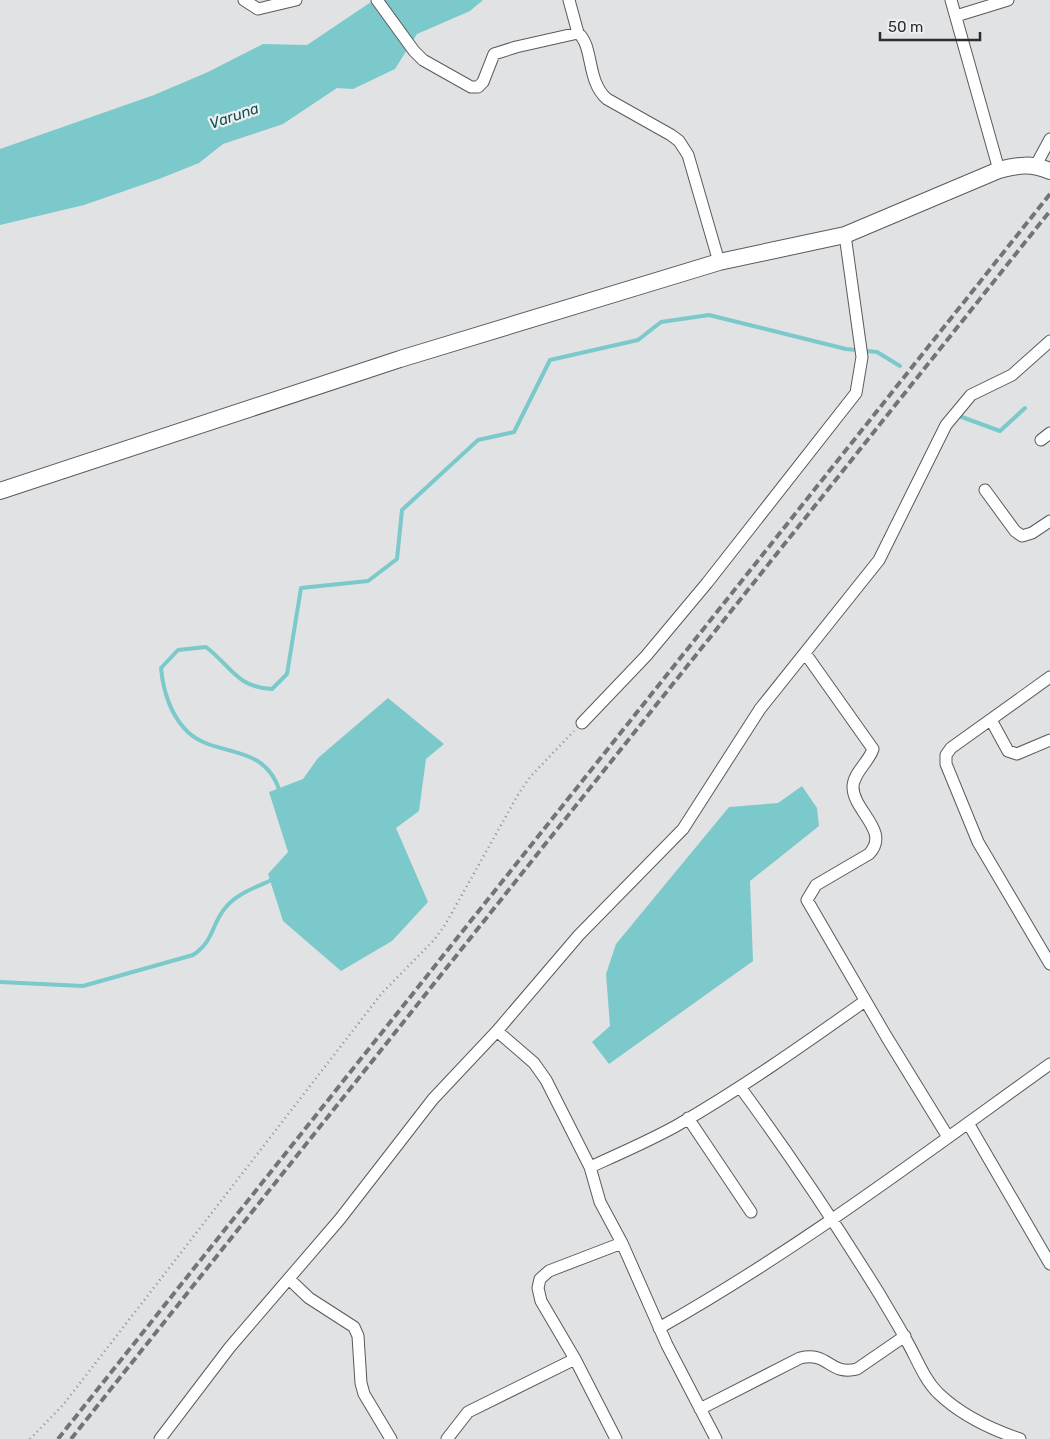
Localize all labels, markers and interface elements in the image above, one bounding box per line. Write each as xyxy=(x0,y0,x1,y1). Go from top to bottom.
scale bar xyxy=(880,10,980,42)
text: 50 m xyxy=(888,18,923,36)
water label: Varuna xyxy=(207,99,261,133)

